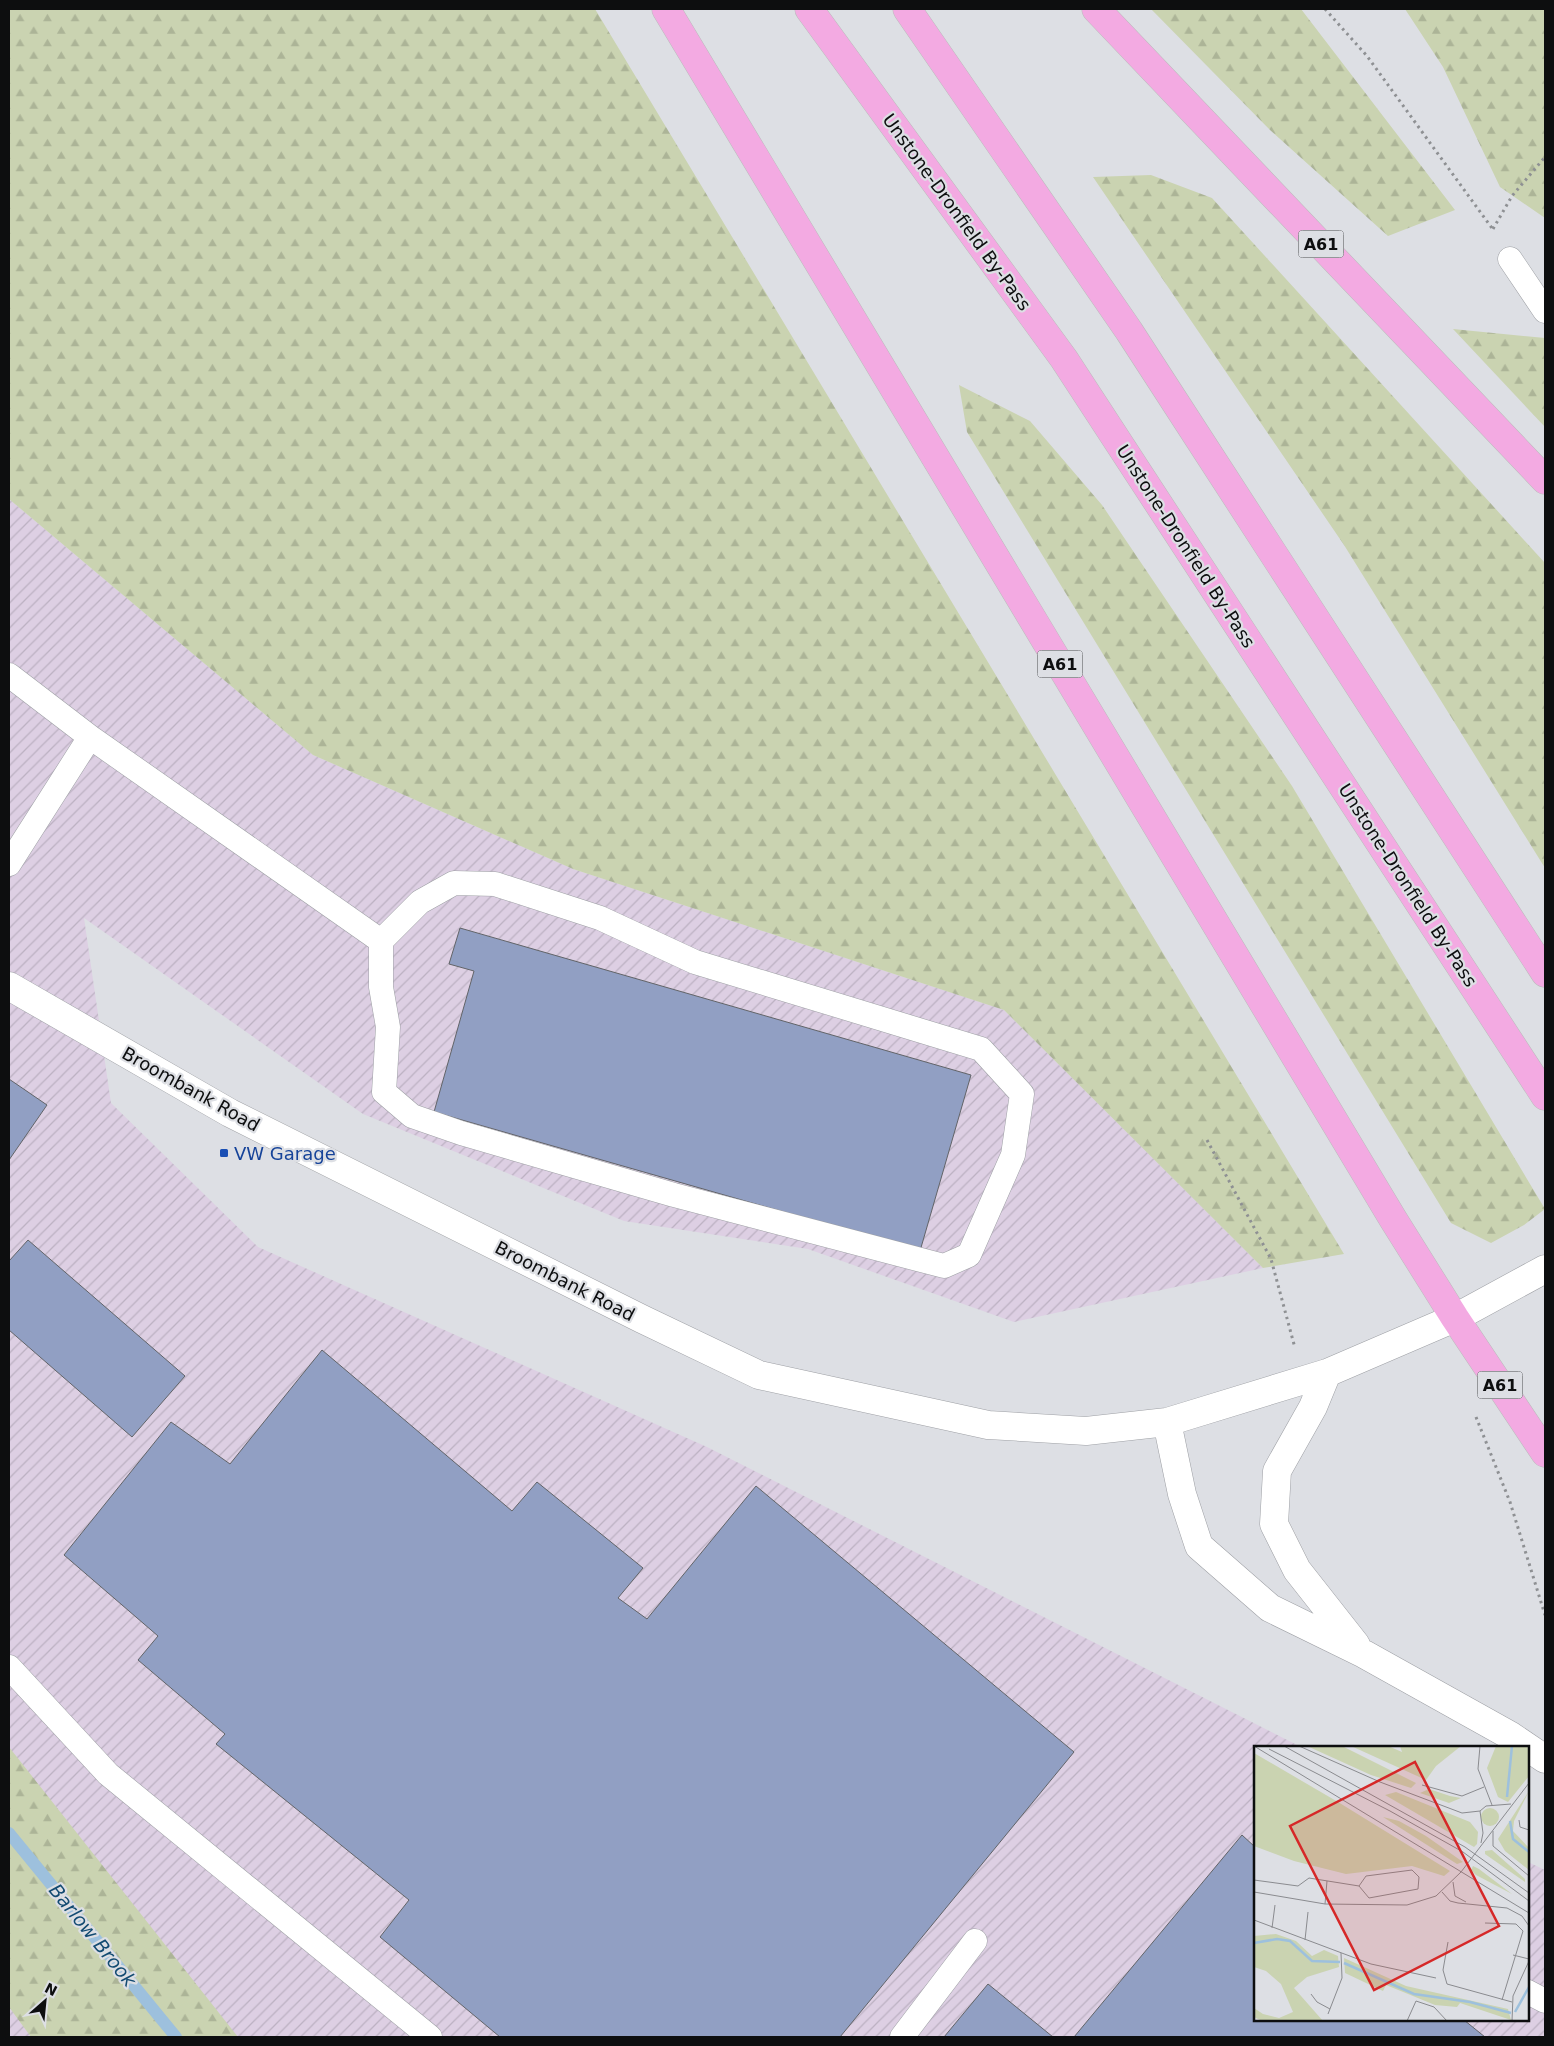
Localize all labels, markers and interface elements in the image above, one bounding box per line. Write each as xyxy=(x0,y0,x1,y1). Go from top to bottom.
street label: Unstone-Dronfield By-Pass xyxy=(879,110,1035,314)
road number: A61 xyxy=(1298,230,1344,258)
street label: Unstone-Dronfield By-Pass xyxy=(1112,441,1260,651)
road number: A61 xyxy=(1038,651,1082,678)
street label: Unstone-Dronfield By-Pass xyxy=(1334,780,1482,990)
street label: Broombank Road xyxy=(119,1042,263,1136)
place label: VW Garage xyxy=(234,1143,336,1164)
marker: VW Garage xyxy=(218,1147,230,1159)
street label: Broombank Road xyxy=(492,1237,638,1325)
road number: A61 xyxy=(1478,1372,1522,1398)
inset map xyxy=(1254,1746,1529,2021)
water label: Barlow Brook xyxy=(45,1879,142,1992)
north arrow xyxy=(20,1976,70,2026)
text: N xyxy=(42,1980,60,1999)

